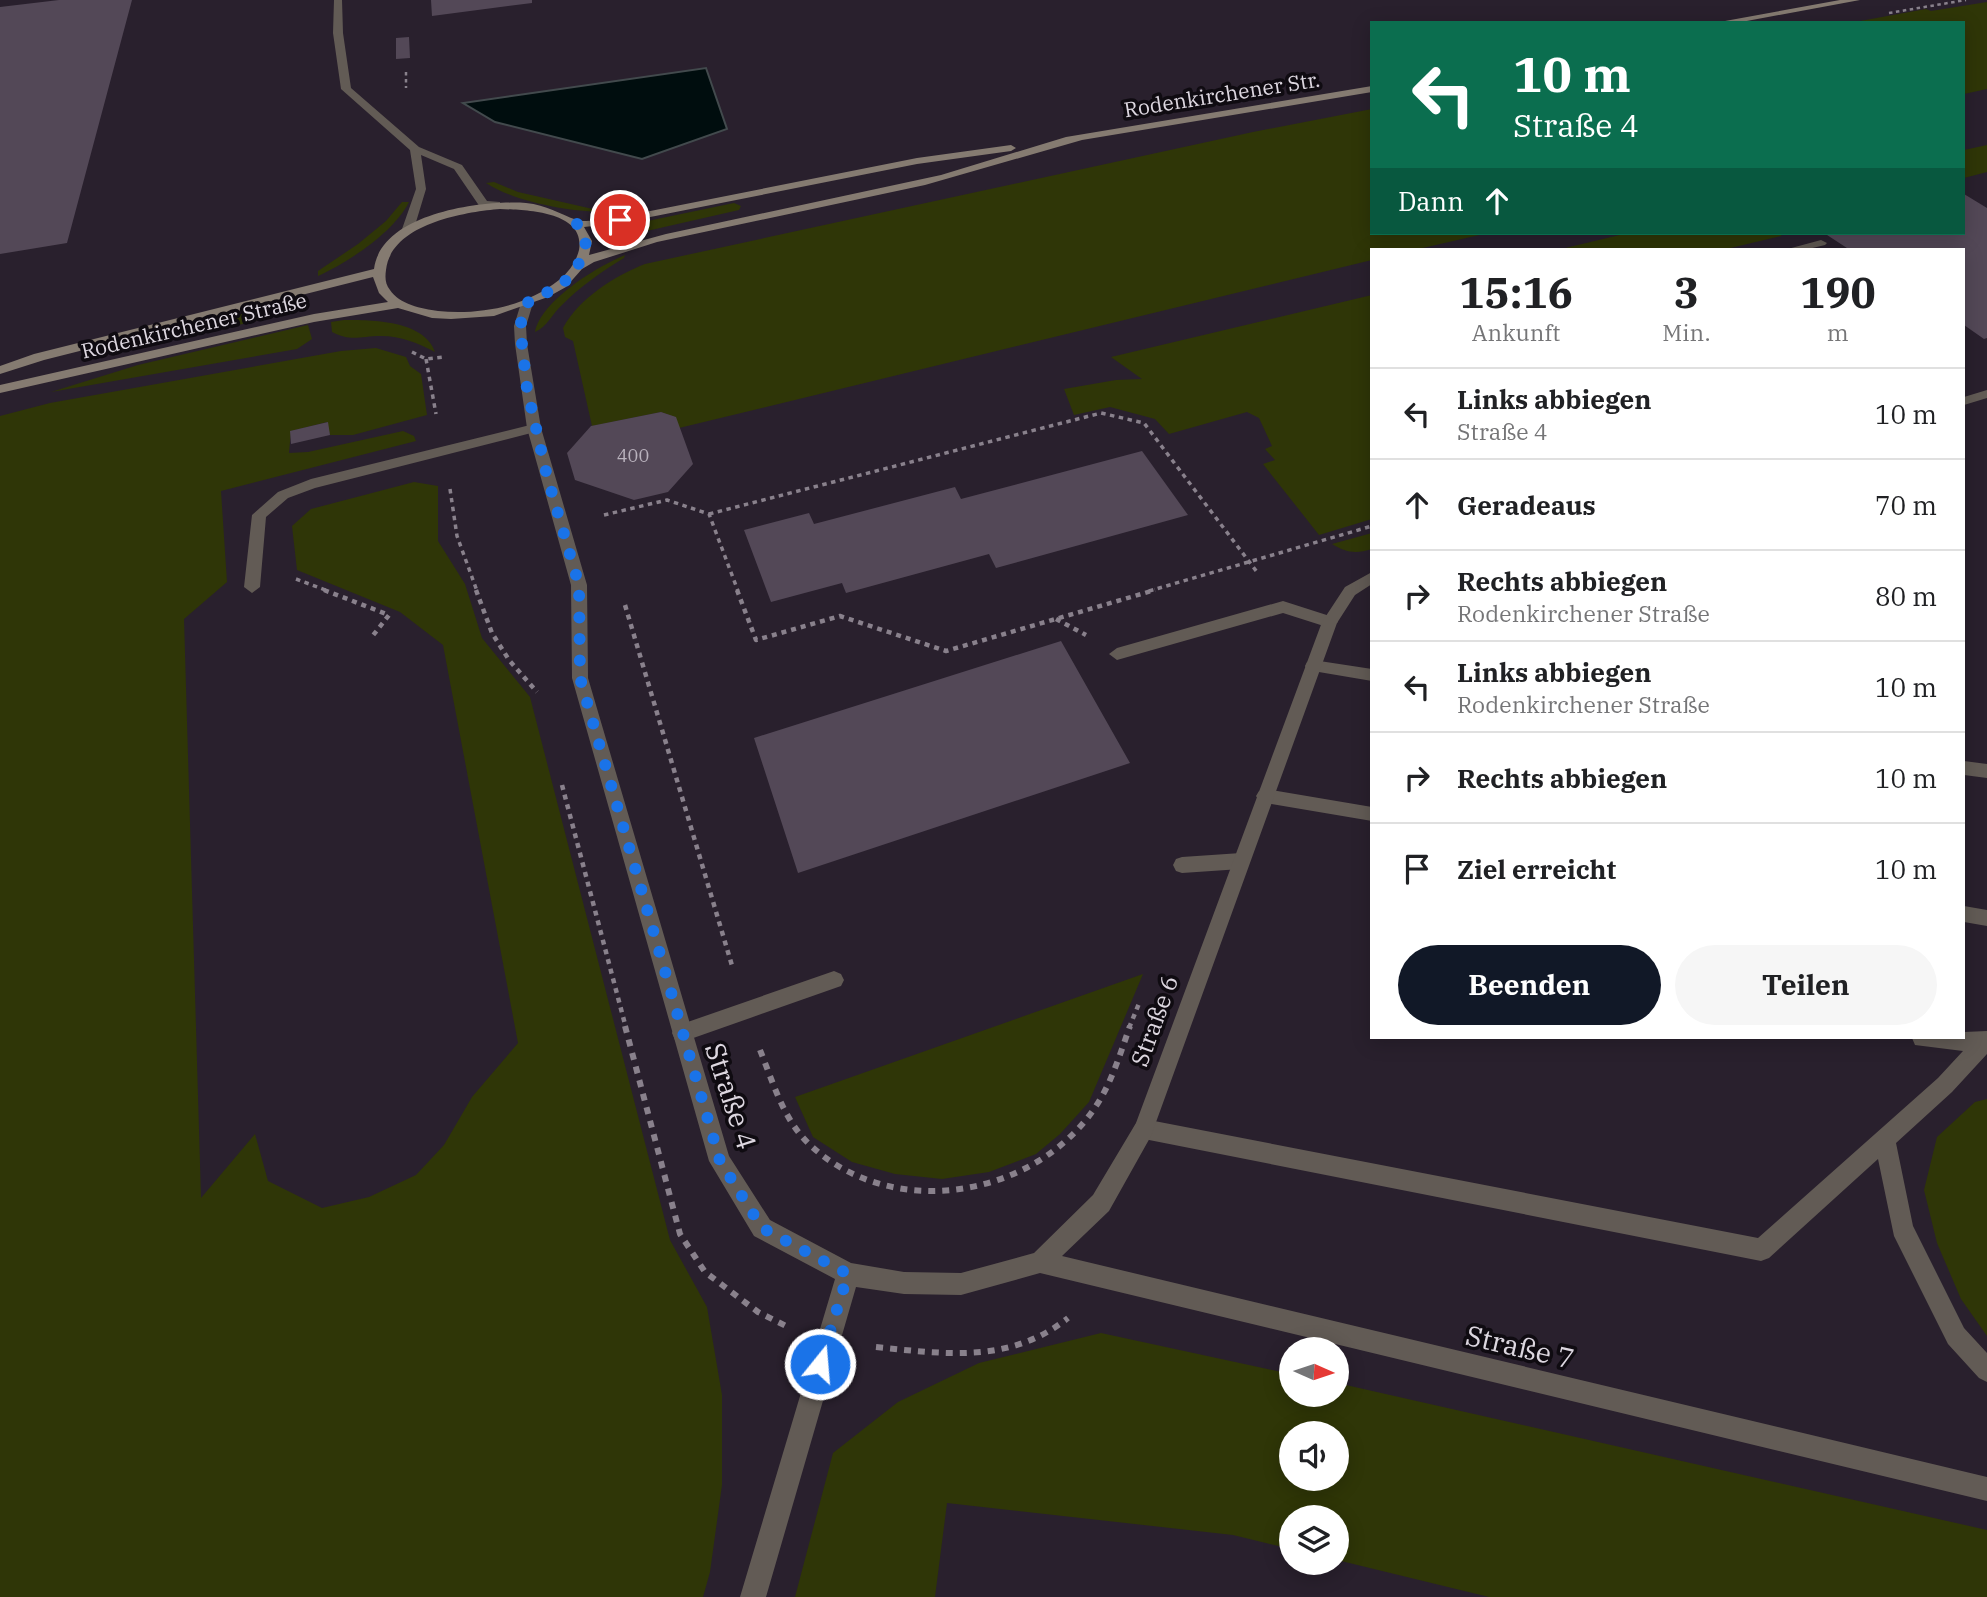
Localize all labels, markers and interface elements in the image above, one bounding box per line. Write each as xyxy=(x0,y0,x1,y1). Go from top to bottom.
text: 10 m xyxy=(1513,42,1631,105)
icon: left xyxy=(1398,49,1489,140)
street label: Rodenkirchener Str. xyxy=(1122,65,1322,123)
text: Straße 4 xyxy=(1513,104,1639,146)
icon: ahead xyxy=(1478,182,1516,220)
text: Dann xyxy=(1398,184,1464,218)
pin xyxy=(590,190,650,250)
icon: arrive xyxy=(601,201,639,239)
text: 15:16 xyxy=(1459,265,1573,320)
text: 3 xyxy=(1674,265,1699,320)
text: 190 xyxy=(1800,265,1876,320)
street label: Rodenkirchener Straße xyxy=(78,285,309,365)
text: Ankunft xyxy=(1472,317,1560,347)
text: Min. xyxy=(1662,317,1711,347)
text: m xyxy=(1827,317,1849,347)
text: Links abbiegen xyxy=(1457,382,1652,416)
icon: left xyxy=(1398,395,1436,433)
text: 10 m xyxy=(1875,397,1937,431)
text: Straße 4 xyxy=(1457,416,1548,446)
house number: 400 xyxy=(617,444,649,467)
icon: ahead xyxy=(1398,486,1436,524)
text: Geradeaus xyxy=(1457,488,1596,522)
text: 70 m xyxy=(1875,488,1937,522)
text: Rechts abbiegen xyxy=(1457,564,1667,598)
icon: right xyxy=(1398,577,1436,615)
text: 80 m xyxy=(1875,579,1937,613)
text: Rodenkirchener Straße xyxy=(1457,598,1710,628)
text: Links abbiegen xyxy=(1457,655,1652,689)
icon: left xyxy=(1398,668,1436,706)
text: 10 m xyxy=(1875,670,1937,704)
text: Rodenkirchener Straße xyxy=(1457,689,1710,719)
icon: right xyxy=(1398,759,1436,797)
text: Rechts abbiegen xyxy=(1457,761,1667,795)
text: 10 m xyxy=(1875,761,1937,795)
icon: arrive xyxy=(1398,850,1436,888)
text: Ziel erreicht xyxy=(1457,852,1616,886)
text: 10 m xyxy=(1875,852,1937,886)
button: Beenden xyxy=(1398,945,1661,1025)
button: Teilen xyxy=(1675,945,1937,1025)
street label: Straße 6 xyxy=(1123,971,1185,1071)
street label: Straße 4 xyxy=(697,1038,766,1154)
street label: Straße 7 xyxy=(1462,1316,1578,1377)
position arrow xyxy=(783,1327,857,1401)
north arrow xyxy=(1279,1337,1349,1407)
map controls xyxy=(1279,1337,1349,1575)
button: sound xyxy=(1279,1421,1349,1491)
button: layers xyxy=(1279,1505,1349,1575)

